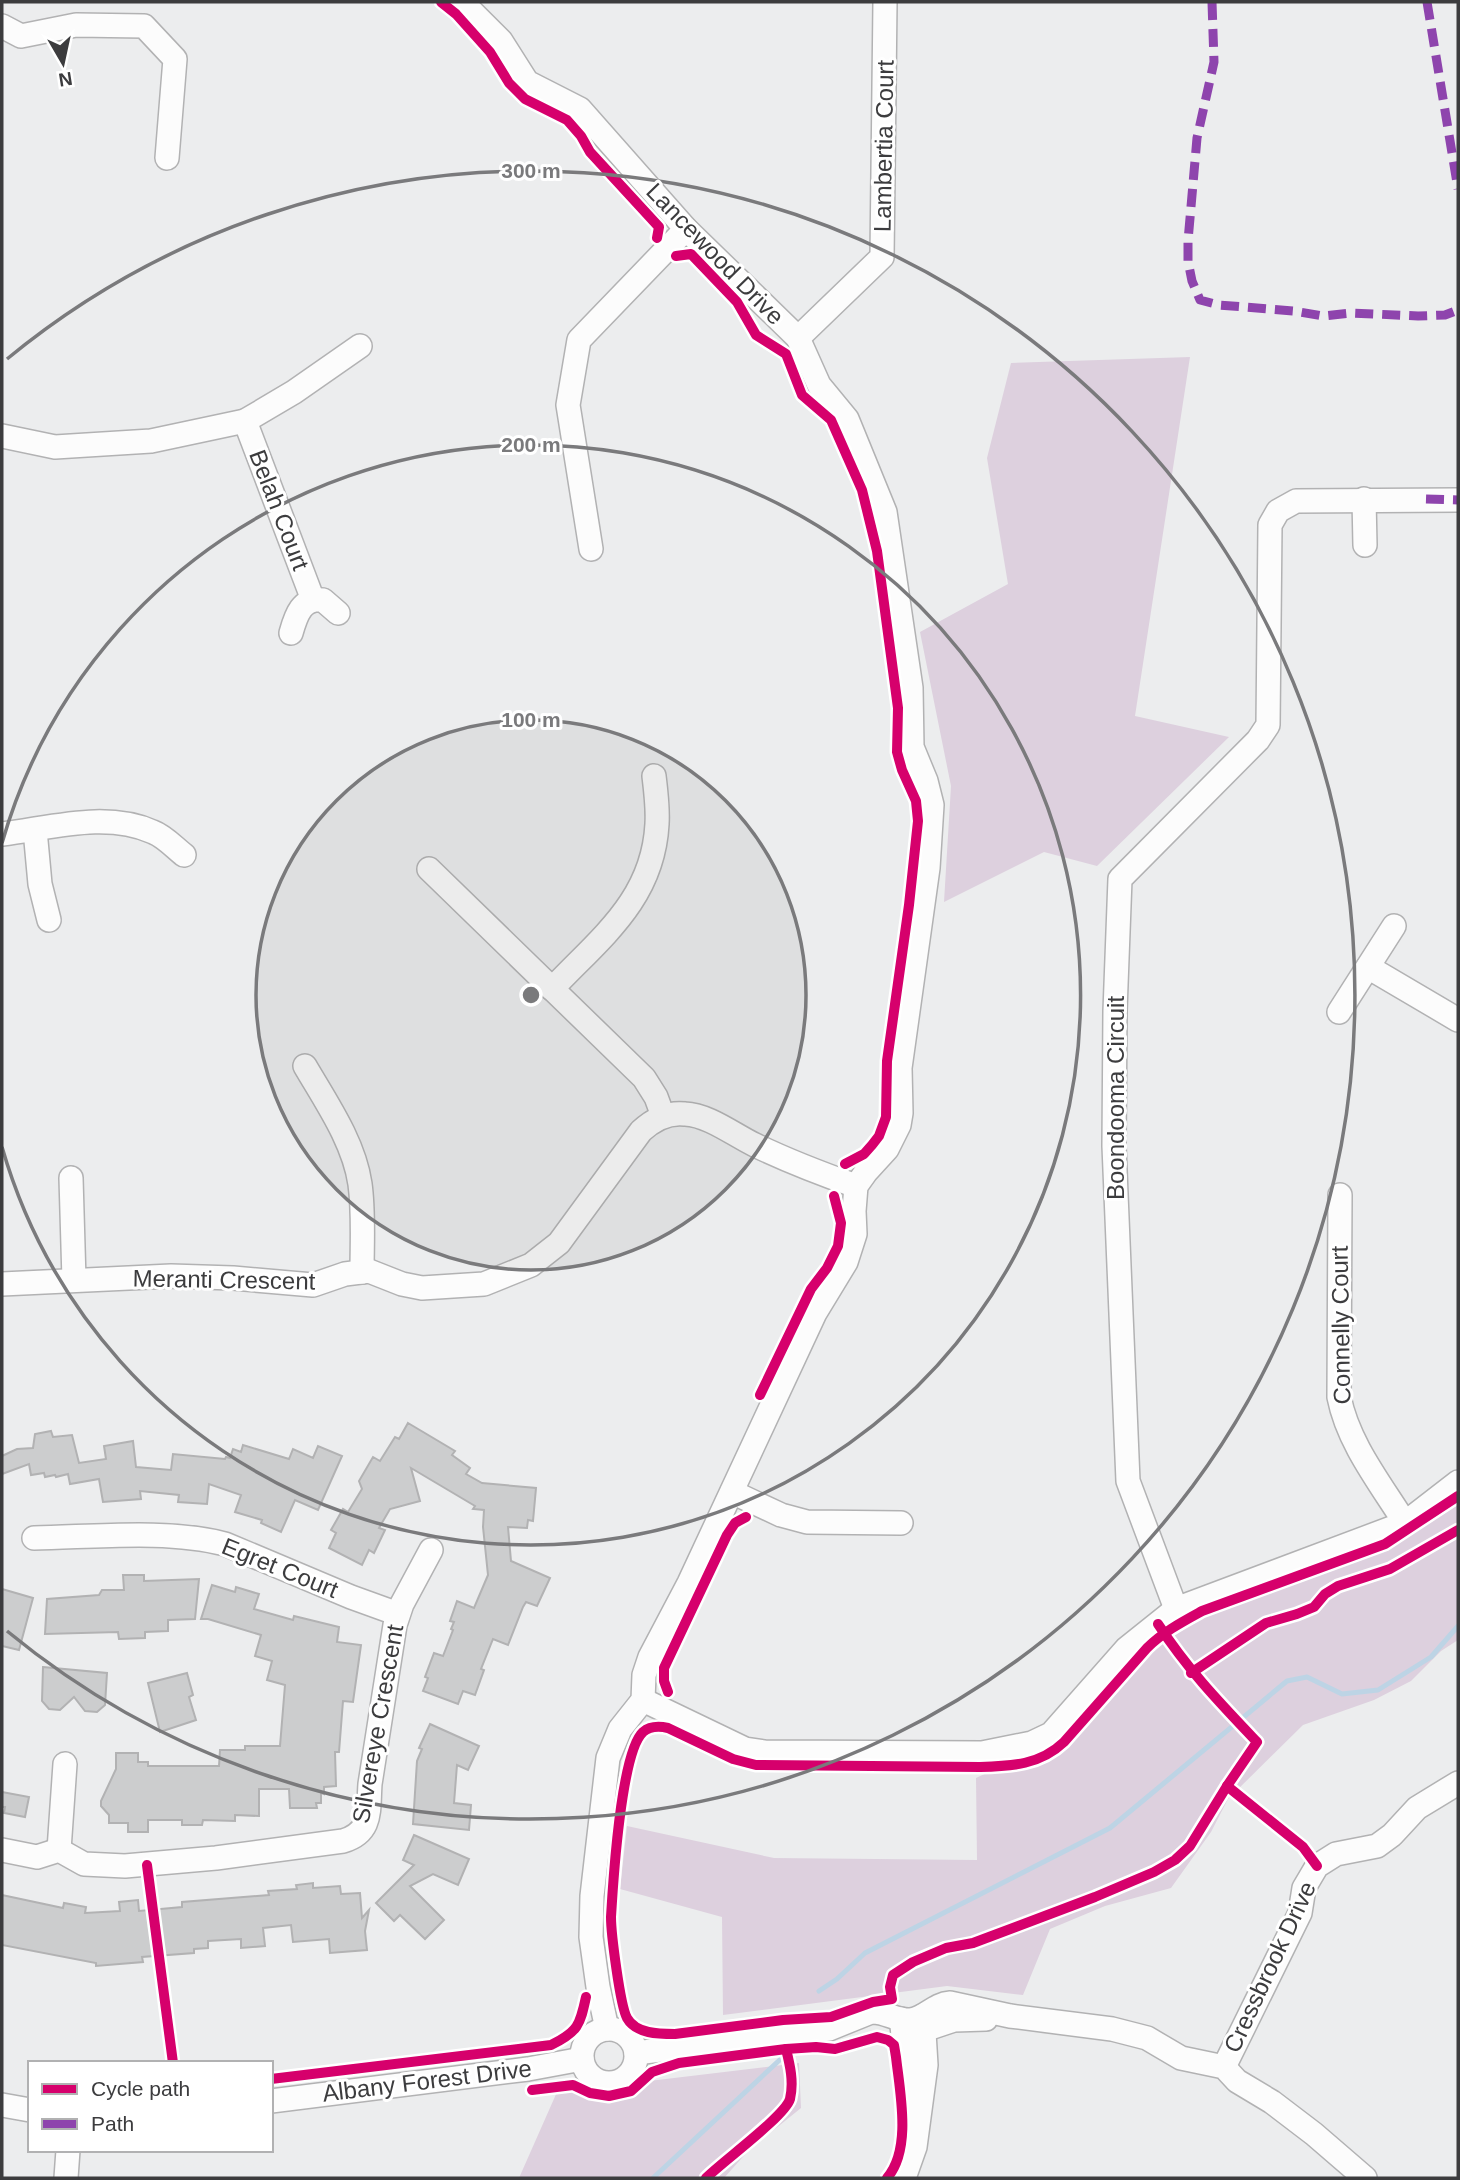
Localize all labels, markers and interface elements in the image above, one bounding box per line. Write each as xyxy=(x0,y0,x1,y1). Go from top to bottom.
north arrow xyxy=(28,28,98,98)
street label: Lambertia Court xyxy=(869,59,899,232)
text: N xyxy=(57,68,74,91)
text: 300 m xyxy=(501,159,561,182)
street label: Lancewood Drive xyxy=(641,178,789,330)
text: 200 m xyxy=(501,433,561,456)
street label: Belah Court xyxy=(244,446,315,574)
text: 100 m xyxy=(501,708,561,731)
centre of rings xyxy=(519,983,543,1007)
street label: Boondooma Circuit xyxy=(1102,996,1129,1200)
street label: Connelly Court xyxy=(1326,1245,1355,1405)
street label: Meranti Crescent xyxy=(132,1264,316,1295)
street label: Egret Court xyxy=(218,1532,342,1603)
street label: Silvereye Crescent xyxy=(347,1622,408,1825)
street label: Cressbrook Drive xyxy=(1218,1877,1321,2057)
street label: Albany Forest Drive xyxy=(321,2054,533,2107)
legend xyxy=(28,2061,273,2152)
text: Cycle path xyxy=(91,2077,190,2100)
text: Path xyxy=(91,2112,134,2135)

